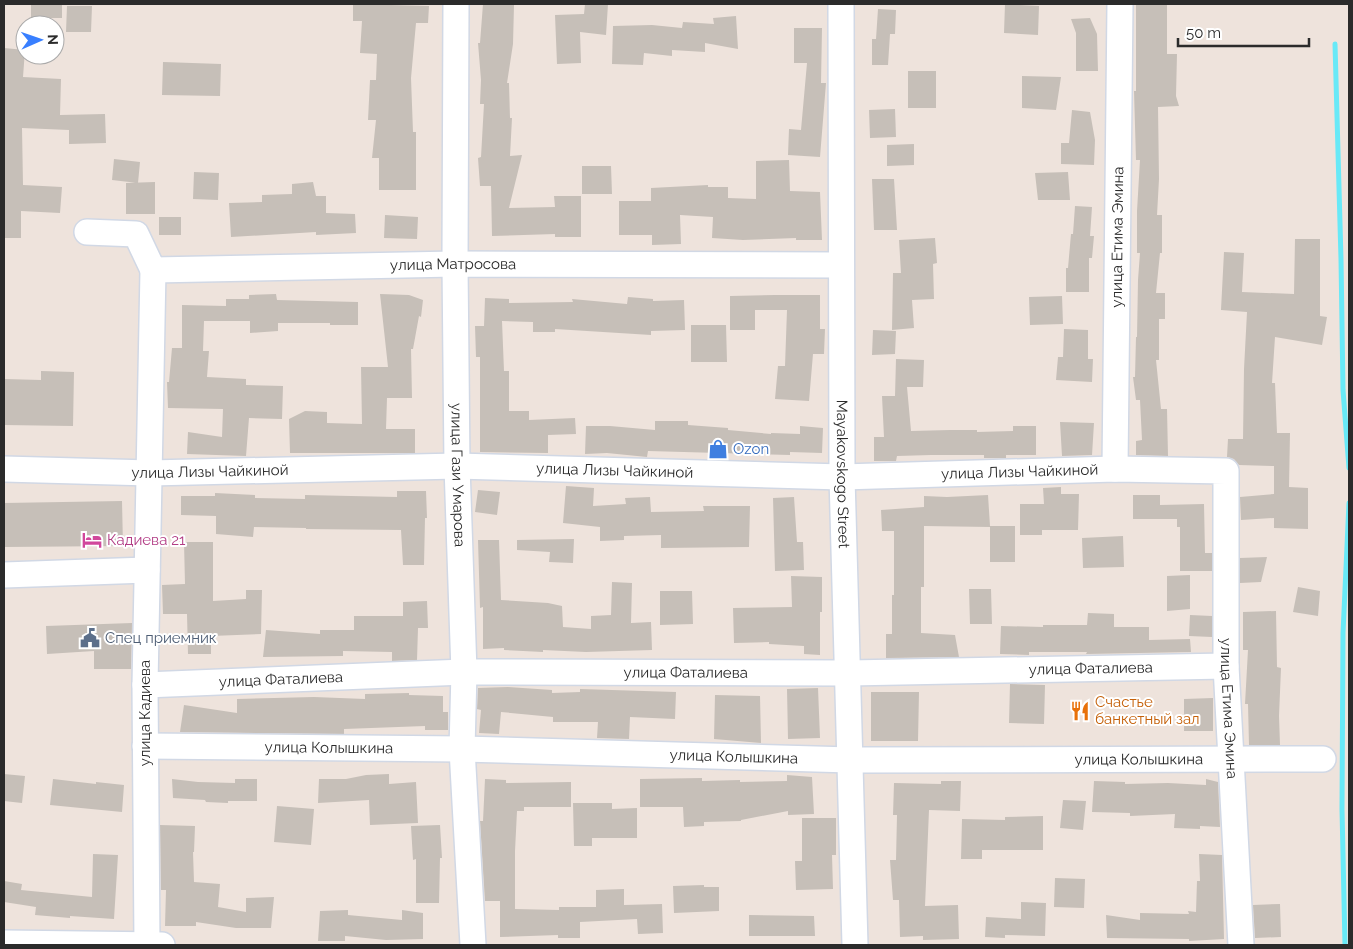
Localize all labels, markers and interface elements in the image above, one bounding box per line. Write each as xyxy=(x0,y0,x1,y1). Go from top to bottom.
north arrow xyxy=(15,15,65,65)
scale bar xyxy=(1178,15,1309,47)
text: 50 m xyxy=(1186,24,1221,42)
text: N xyxy=(45,34,61,45)
street label: улица Етима Эмина xyxy=(1108,166,1127,308)
street label: улица Матросова xyxy=(390,255,516,274)
street label: Mayakovskogo Street xyxy=(833,400,853,549)
street label: улица Гази Умарова xyxy=(447,403,469,547)
shop icon: Ozon xyxy=(707,438,729,460)
place label: Ozon xyxy=(733,440,769,458)
street label: улица Лизы Чайкиной xyxy=(536,459,694,482)
street label: улица Лизы Чайкиной xyxy=(941,460,1098,483)
street label: улица Лизы Чайкиной xyxy=(131,461,289,482)
hotel icon: Кадиева 21 xyxy=(81,529,103,551)
place label: Кадиева 21 xyxy=(107,531,186,549)
public building icon: Спец приемник xyxy=(79,627,101,649)
place label: Спец приемник xyxy=(105,629,217,647)
street label: улица Етима Эмина xyxy=(1217,638,1241,779)
street label: улица Фаталиева xyxy=(1028,658,1153,679)
street label: улица Кадиева xyxy=(136,660,154,766)
street label: улица Фаталиева xyxy=(624,663,748,682)
street label: улица Фаталиева xyxy=(218,668,343,691)
place label: Счастье банкетный зал xyxy=(1095,693,1200,728)
restaurant icon: Счастье банкетный зал xyxy=(1069,700,1091,722)
street label: улица Колышкина xyxy=(265,738,393,757)
street label: улица Колышкина xyxy=(669,746,798,768)
street label: улица Колышкина xyxy=(1074,750,1203,769)

